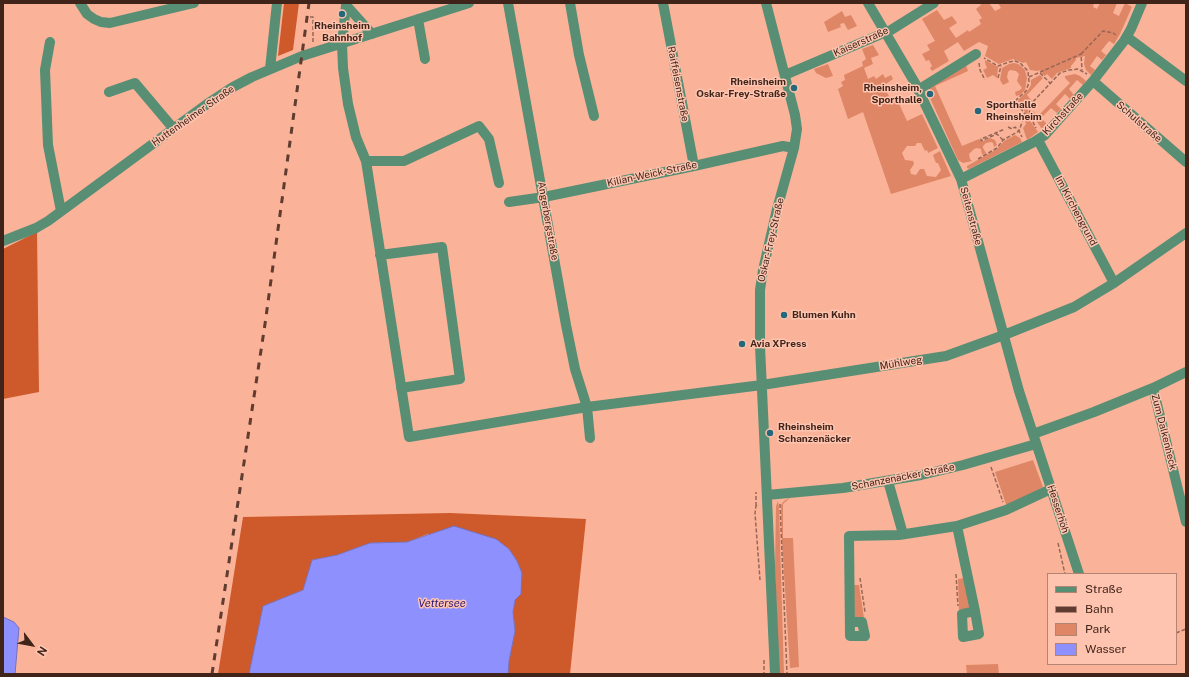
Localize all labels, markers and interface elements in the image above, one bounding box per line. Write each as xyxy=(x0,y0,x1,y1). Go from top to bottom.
marker: Rheinsheim Bahnhof xyxy=(337,9,347,19)
place label: Rheinsheim Bahnhof xyxy=(314,20,370,44)
street label: Kaiserstraße xyxy=(832,25,890,59)
street label: Raiffeisenstraße xyxy=(665,45,691,123)
place label: Rheinsheim Oskar-Frey-Straße xyxy=(696,76,786,100)
place label: Rheinsheim, Sporthalle xyxy=(863,82,922,106)
street label: Huttenheimer Straße xyxy=(149,83,237,149)
marker: Rheinsheim Oskar-Frey-Straße xyxy=(789,83,799,93)
marker: Rheinsheim, Sporthalle xyxy=(925,89,935,99)
street label: Kirchstraße xyxy=(1040,90,1086,138)
place label: Sporthalle Rheinsheim xyxy=(986,99,1042,122)
street label: Schulstraße xyxy=(1114,99,1164,145)
marker: Sporthalle Rheinsheim xyxy=(973,106,983,116)
street label: Kilian-Weick-Straße xyxy=(606,159,698,189)
street label: Im Kirchengrund xyxy=(1053,174,1099,248)
street label: Angerbergstraße xyxy=(535,181,561,261)
street label: Seitenstraße xyxy=(957,186,985,246)
street label: Oskar-Frey-Straße xyxy=(755,197,787,283)
place label: Blumen Kuhn xyxy=(792,309,856,321)
marker: Blumen Kuhn xyxy=(779,310,789,320)
place label: Avia XPress xyxy=(750,338,806,350)
marker: Avia XPress xyxy=(737,339,747,349)
street label: Mühlweg xyxy=(879,354,923,372)
street label: Zum Dalkenheck xyxy=(1149,393,1179,471)
place label: Rheinsheim Schanzenäcker xyxy=(778,421,851,444)
marker: Rheinsheim Schanzenäcker xyxy=(765,428,775,438)
street label: Schanzenäcker Straße xyxy=(850,461,956,493)
street label: Hesserhöh xyxy=(1045,483,1071,535)
legend xyxy=(1047,573,1177,665)
text: Straße xyxy=(1085,582,1122,596)
water label: Vettersee xyxy=(418,597,466,611)
text: Bahn xyxy=(1085,602,1114,616)
text: Park xyxy=(1085,622,1111,636)
north arrow xyxy=(12,625,52,665)
text: Wasser xyxy=(1085,642,1126,656)
text: N xyxy=(35,645,50,658)

